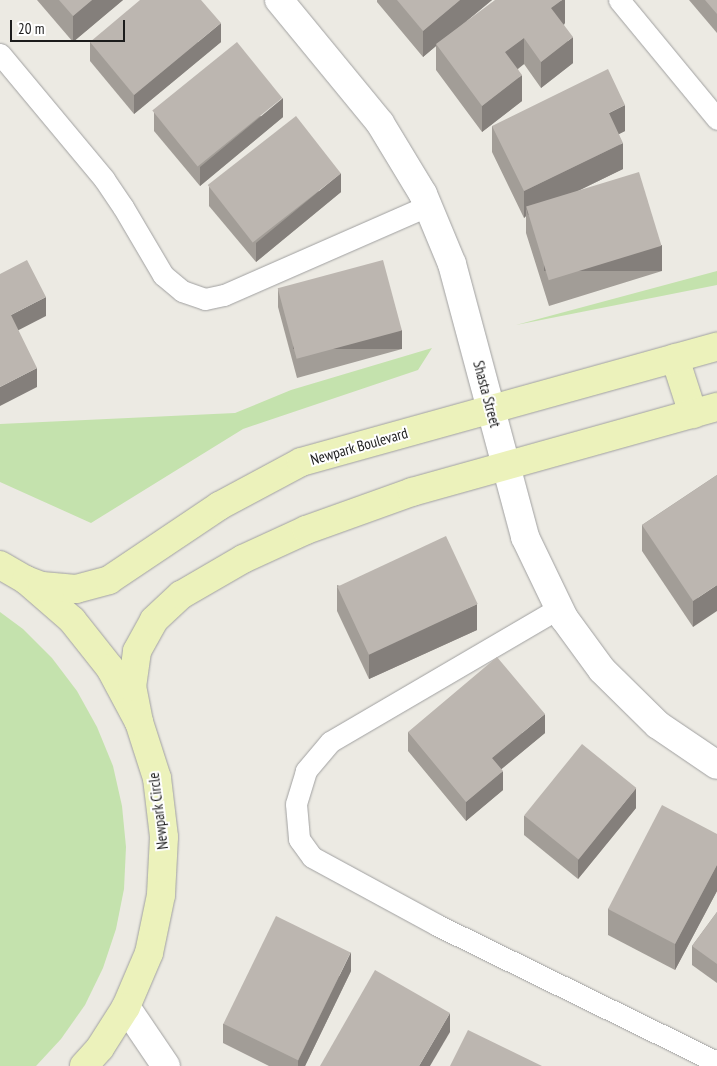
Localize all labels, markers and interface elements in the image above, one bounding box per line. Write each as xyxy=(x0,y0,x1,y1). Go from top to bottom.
scale bar xyxy=(12,10,128,42)
text: 20 m xyxy=(18,19,44,38)
street label: Shasta Street xyxy=(469,359,505,429)
street label: Newpark Boulevard xyxy=(308,423,410,469)
street label: Newpark Circle xyxy=(144,771,172,851)

